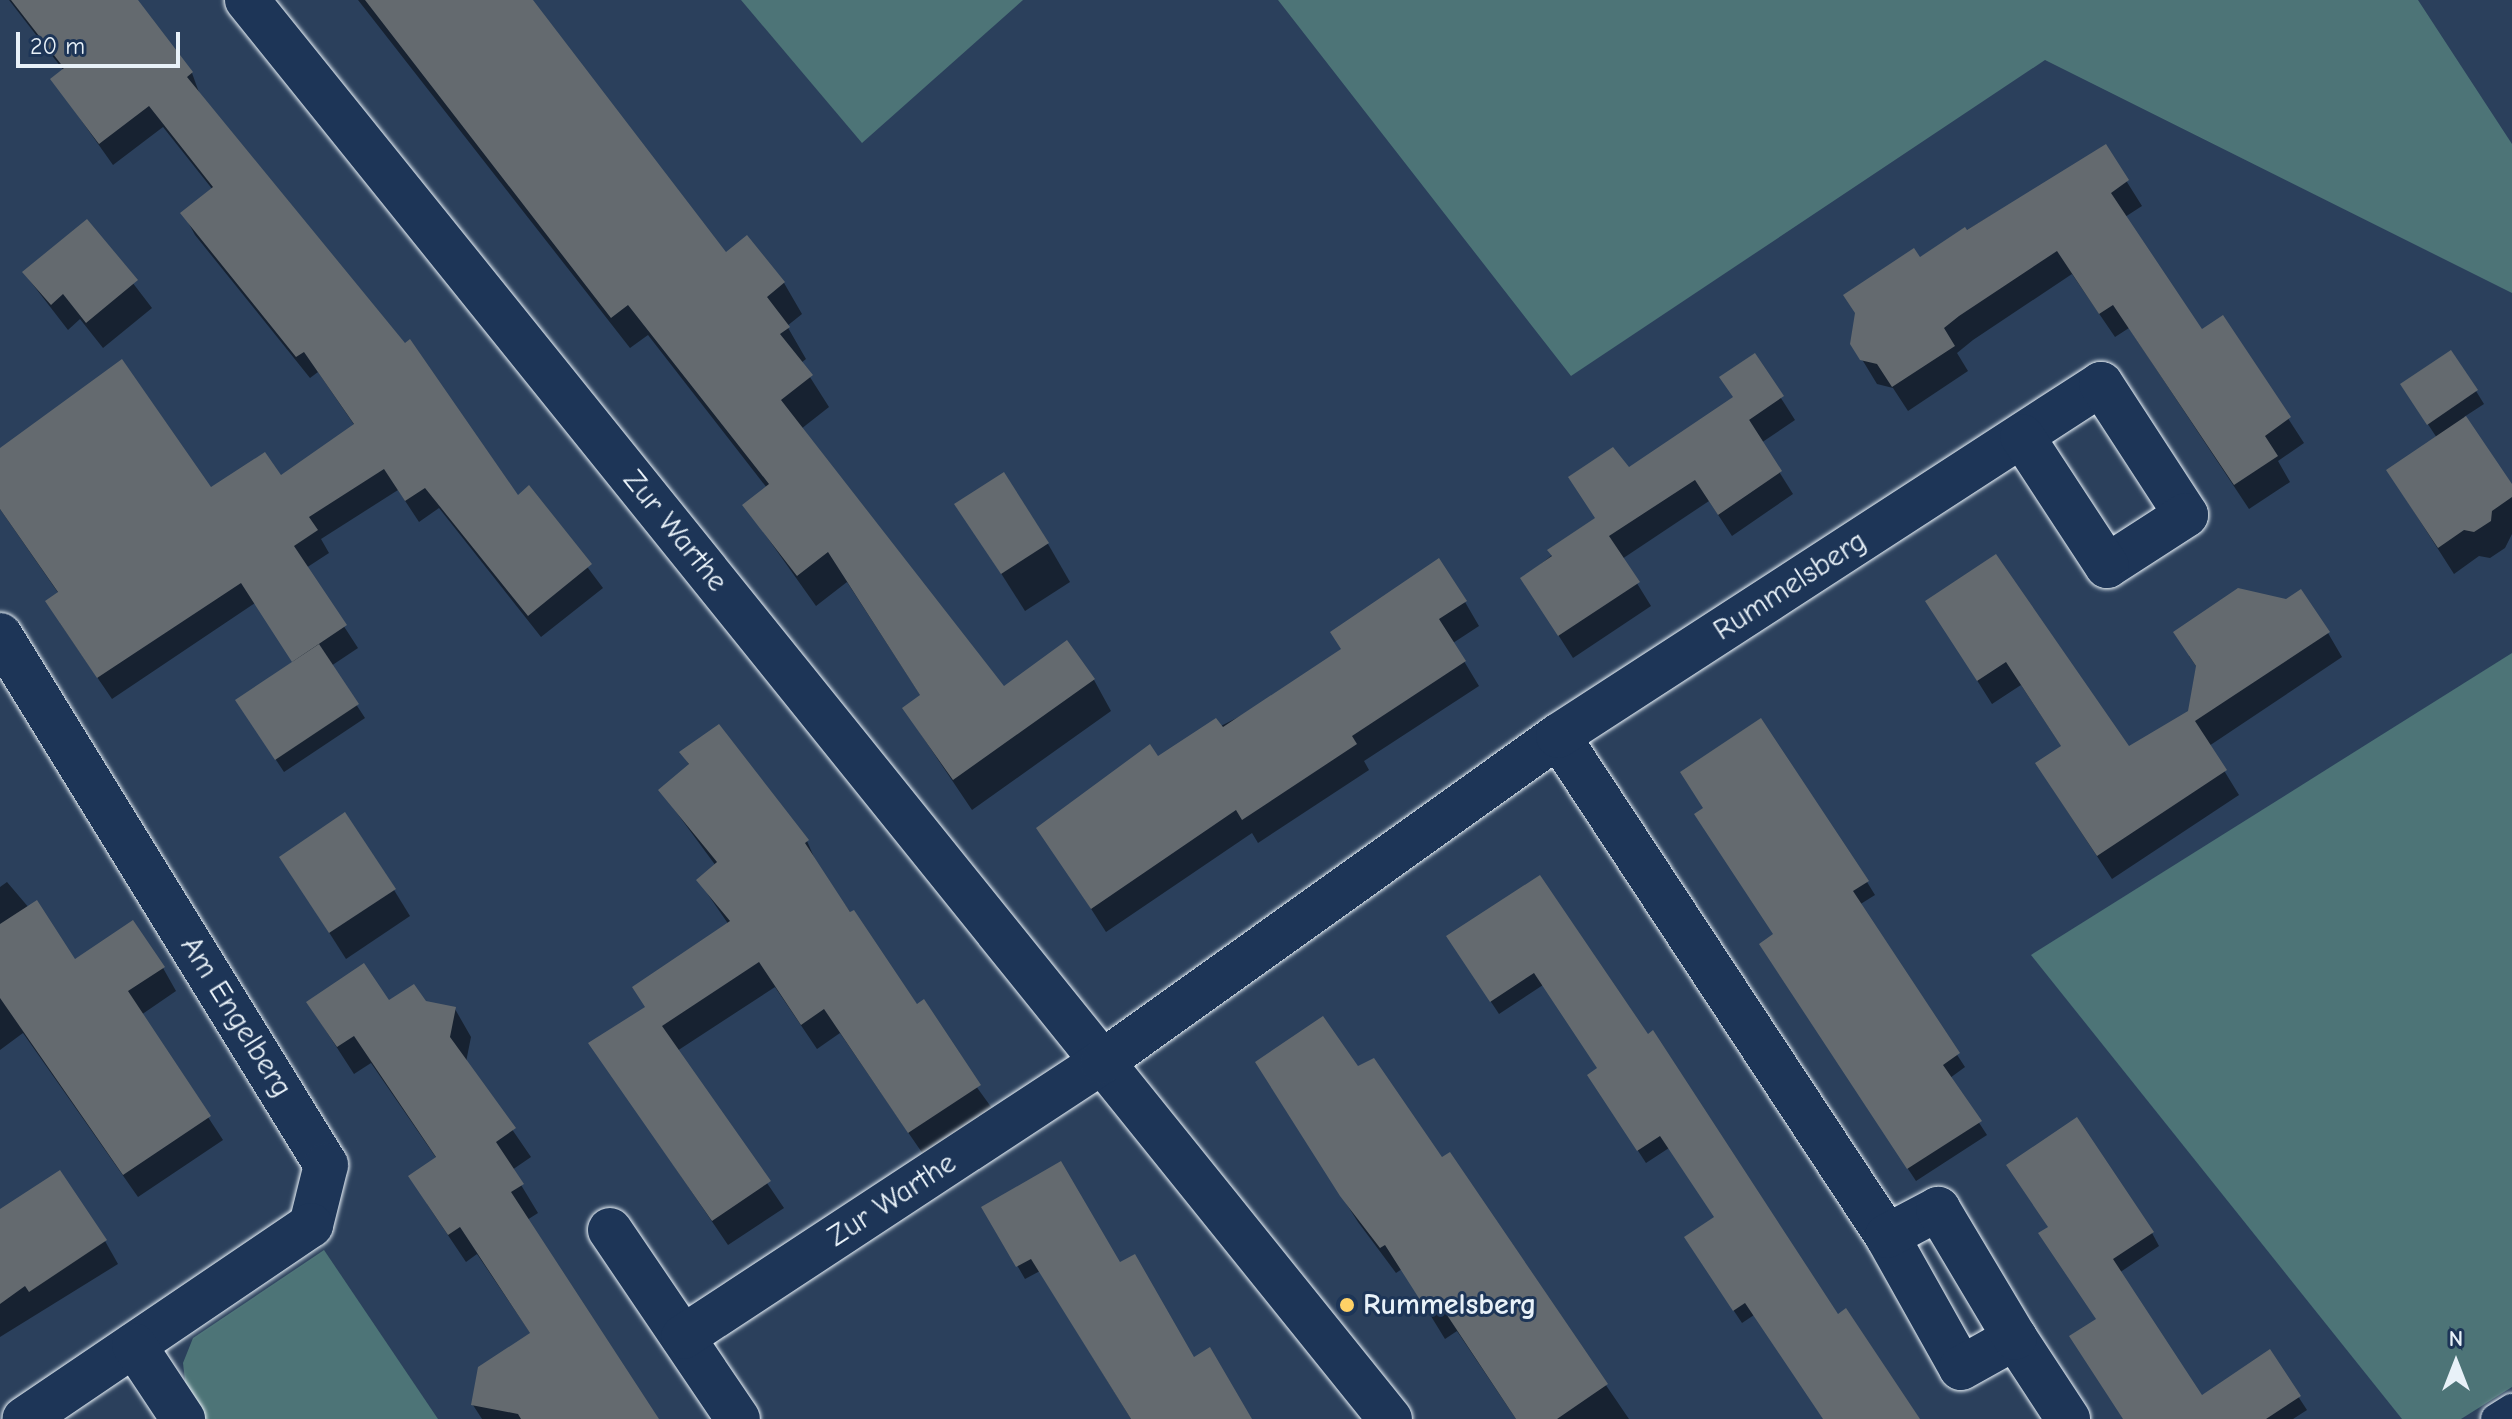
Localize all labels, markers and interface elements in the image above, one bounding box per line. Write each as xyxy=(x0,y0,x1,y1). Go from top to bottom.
scale bar xyxy=(20,16,184,66)
text: 20 m xyxy=(30,32,85,60)
street label: Zur Warthe xyxy=(615,463,735,599)
street label: Rummelsberg xyxy=(1707,523,1873,649)
street label: Am Engelberg xyxy=(172,930,300,1104)
street label: Zur Warthe xyxy=(821,1145,963,1255)
place label: Rummelsberg xyxy=(1363,1287,1536,1323)
marker: Rummelsberg xyxy=(1338,1296,1356,1314)
north arrow xyxy=(2416,1323,2496,1403)
text: N xyxy=(2449,1326,2463,1352)

